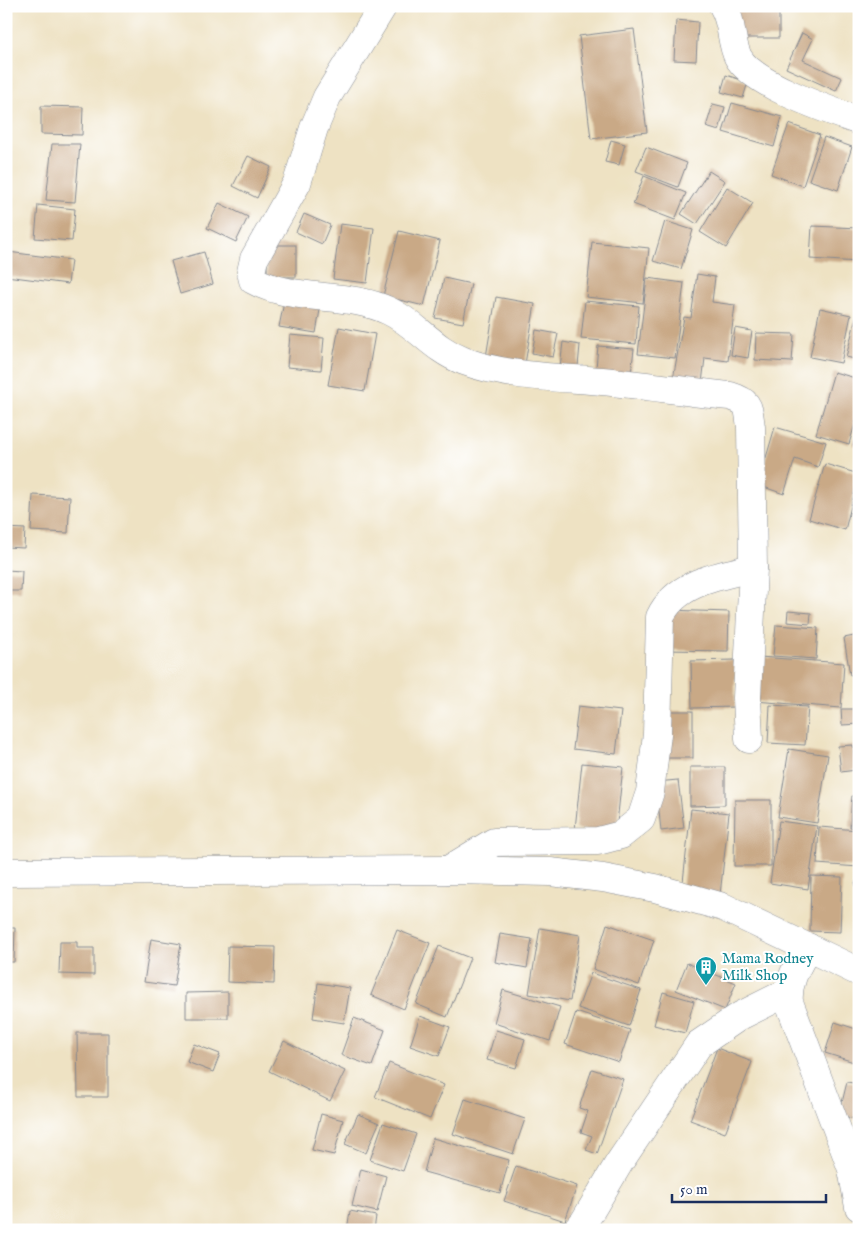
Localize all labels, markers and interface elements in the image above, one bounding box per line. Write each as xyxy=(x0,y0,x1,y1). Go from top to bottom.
place label: Mama Rodney Milk Shop xyxy=(722,949,814,985)
building icon: Mama Rodney Milk Shop xyxy=(694,955,718,986)
scale bar xyxy=(672,1171,826,1203)
text: 50 m xyxy=(680,1180,708,1199)

